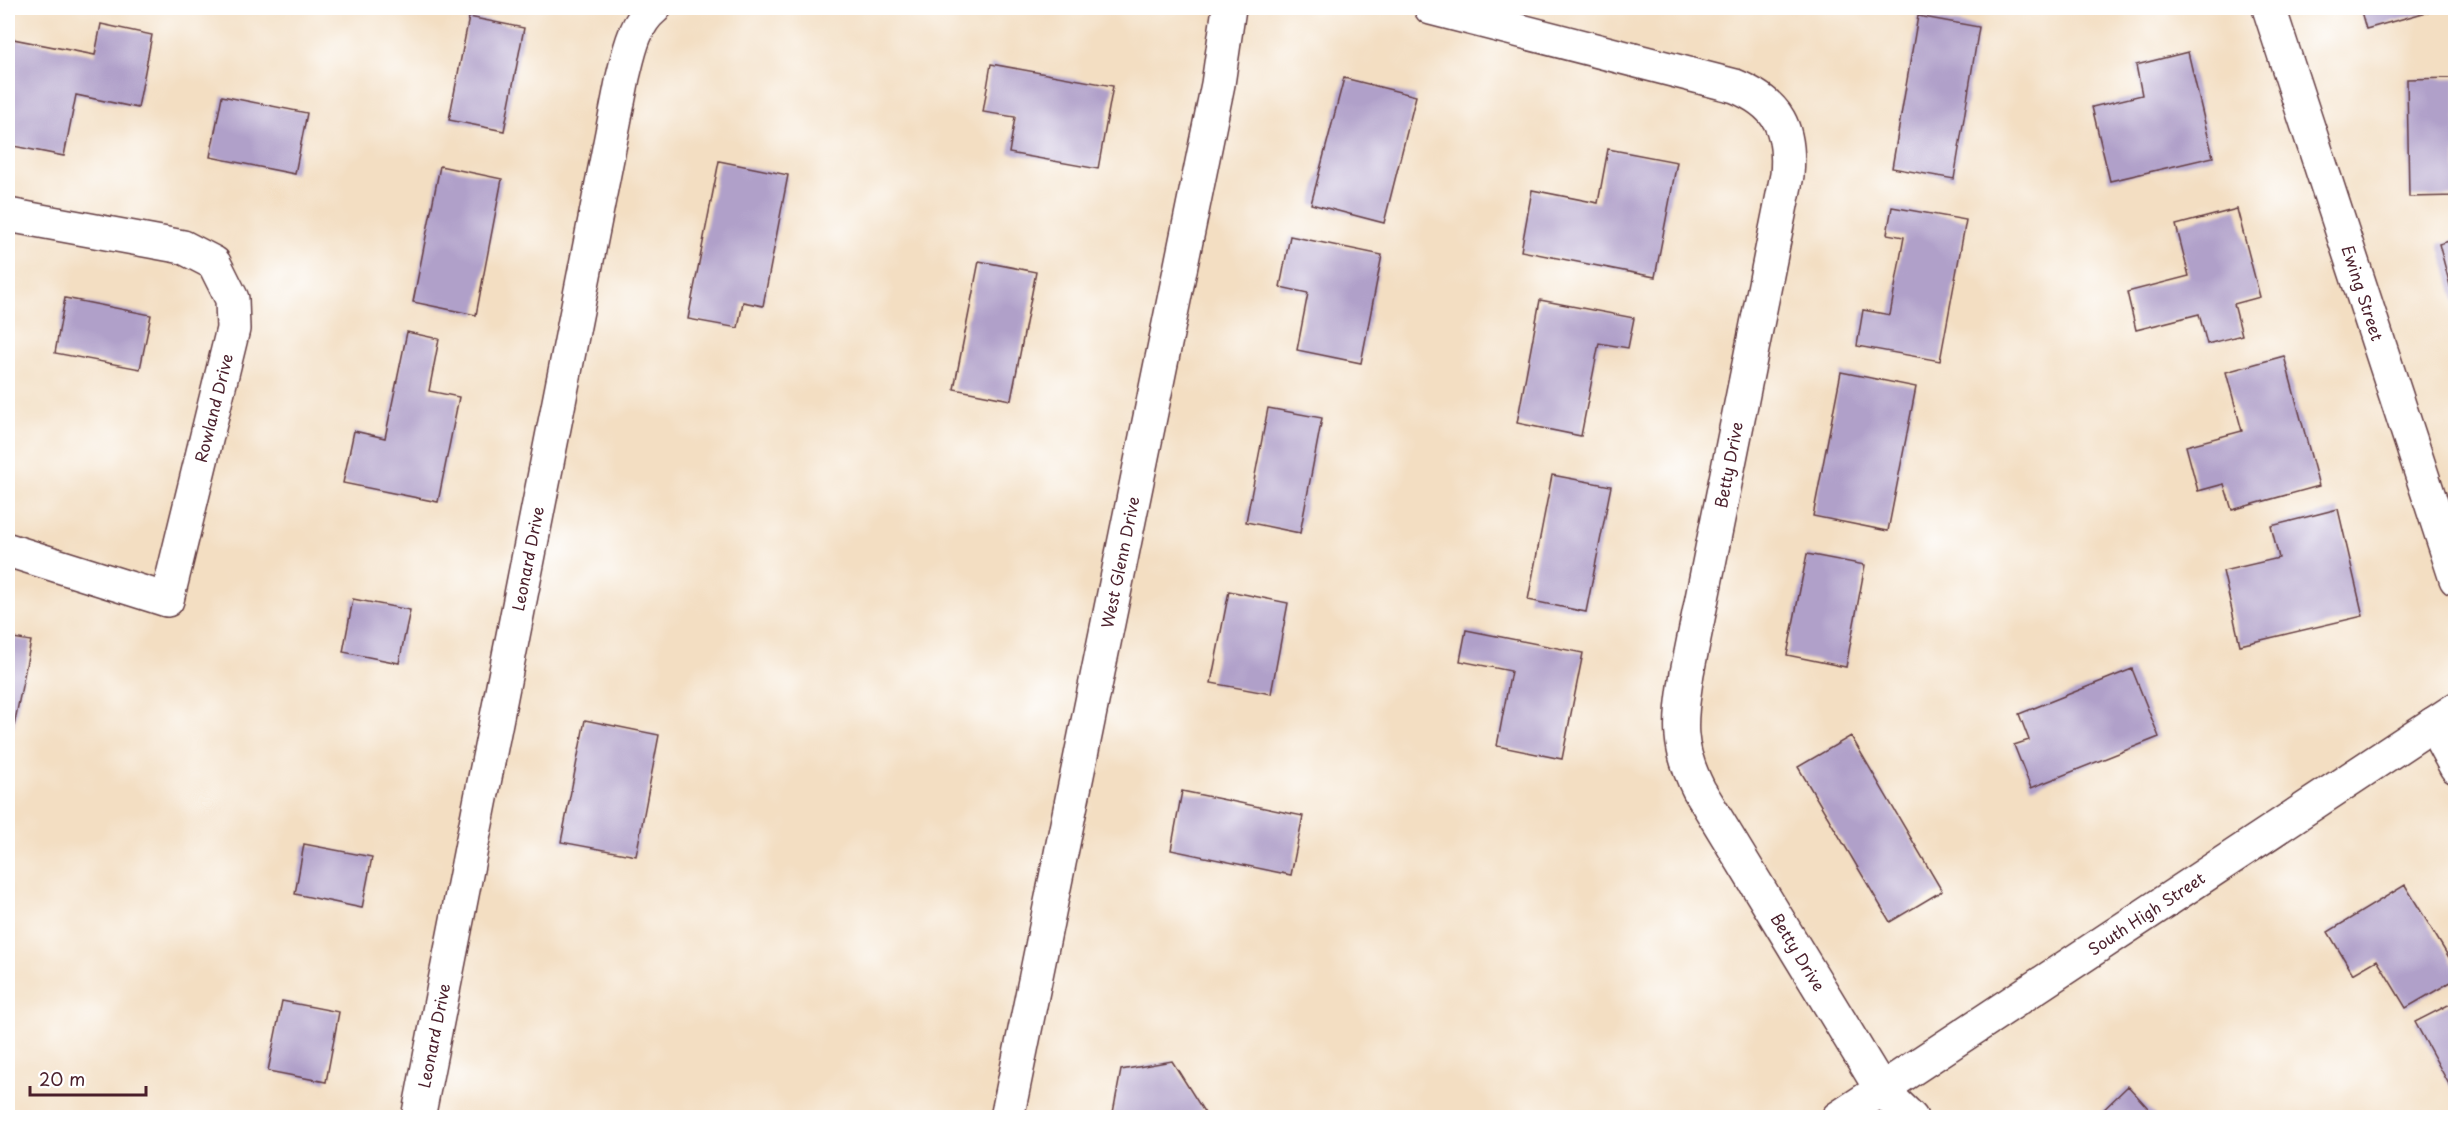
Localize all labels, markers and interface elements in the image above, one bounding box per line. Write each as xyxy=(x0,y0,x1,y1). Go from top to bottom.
street label: Ewing Street xyxy=(2336,242,2390,344)
street label: Rowland Drive xyxy=(188,351,238,465)
street label: Betty Drive xyxy=(1708,420,1748,510)
street label: West Glenn Drive xyxy=(1094,494,1145,630)
street label: Leonard Drive xyxy=(505,504,549,613)
street label: South High Street xyxy=(2083,865,2210,960)
street label: Betty Drive xyxy=(1766,908,1832,995)
street label: Leonard Drive xyxy=(411,981,455,1090)
scale bar xyxy=(30,1059,146,1097)
text: 20 m xyxy=(39,1065,85,1092)

